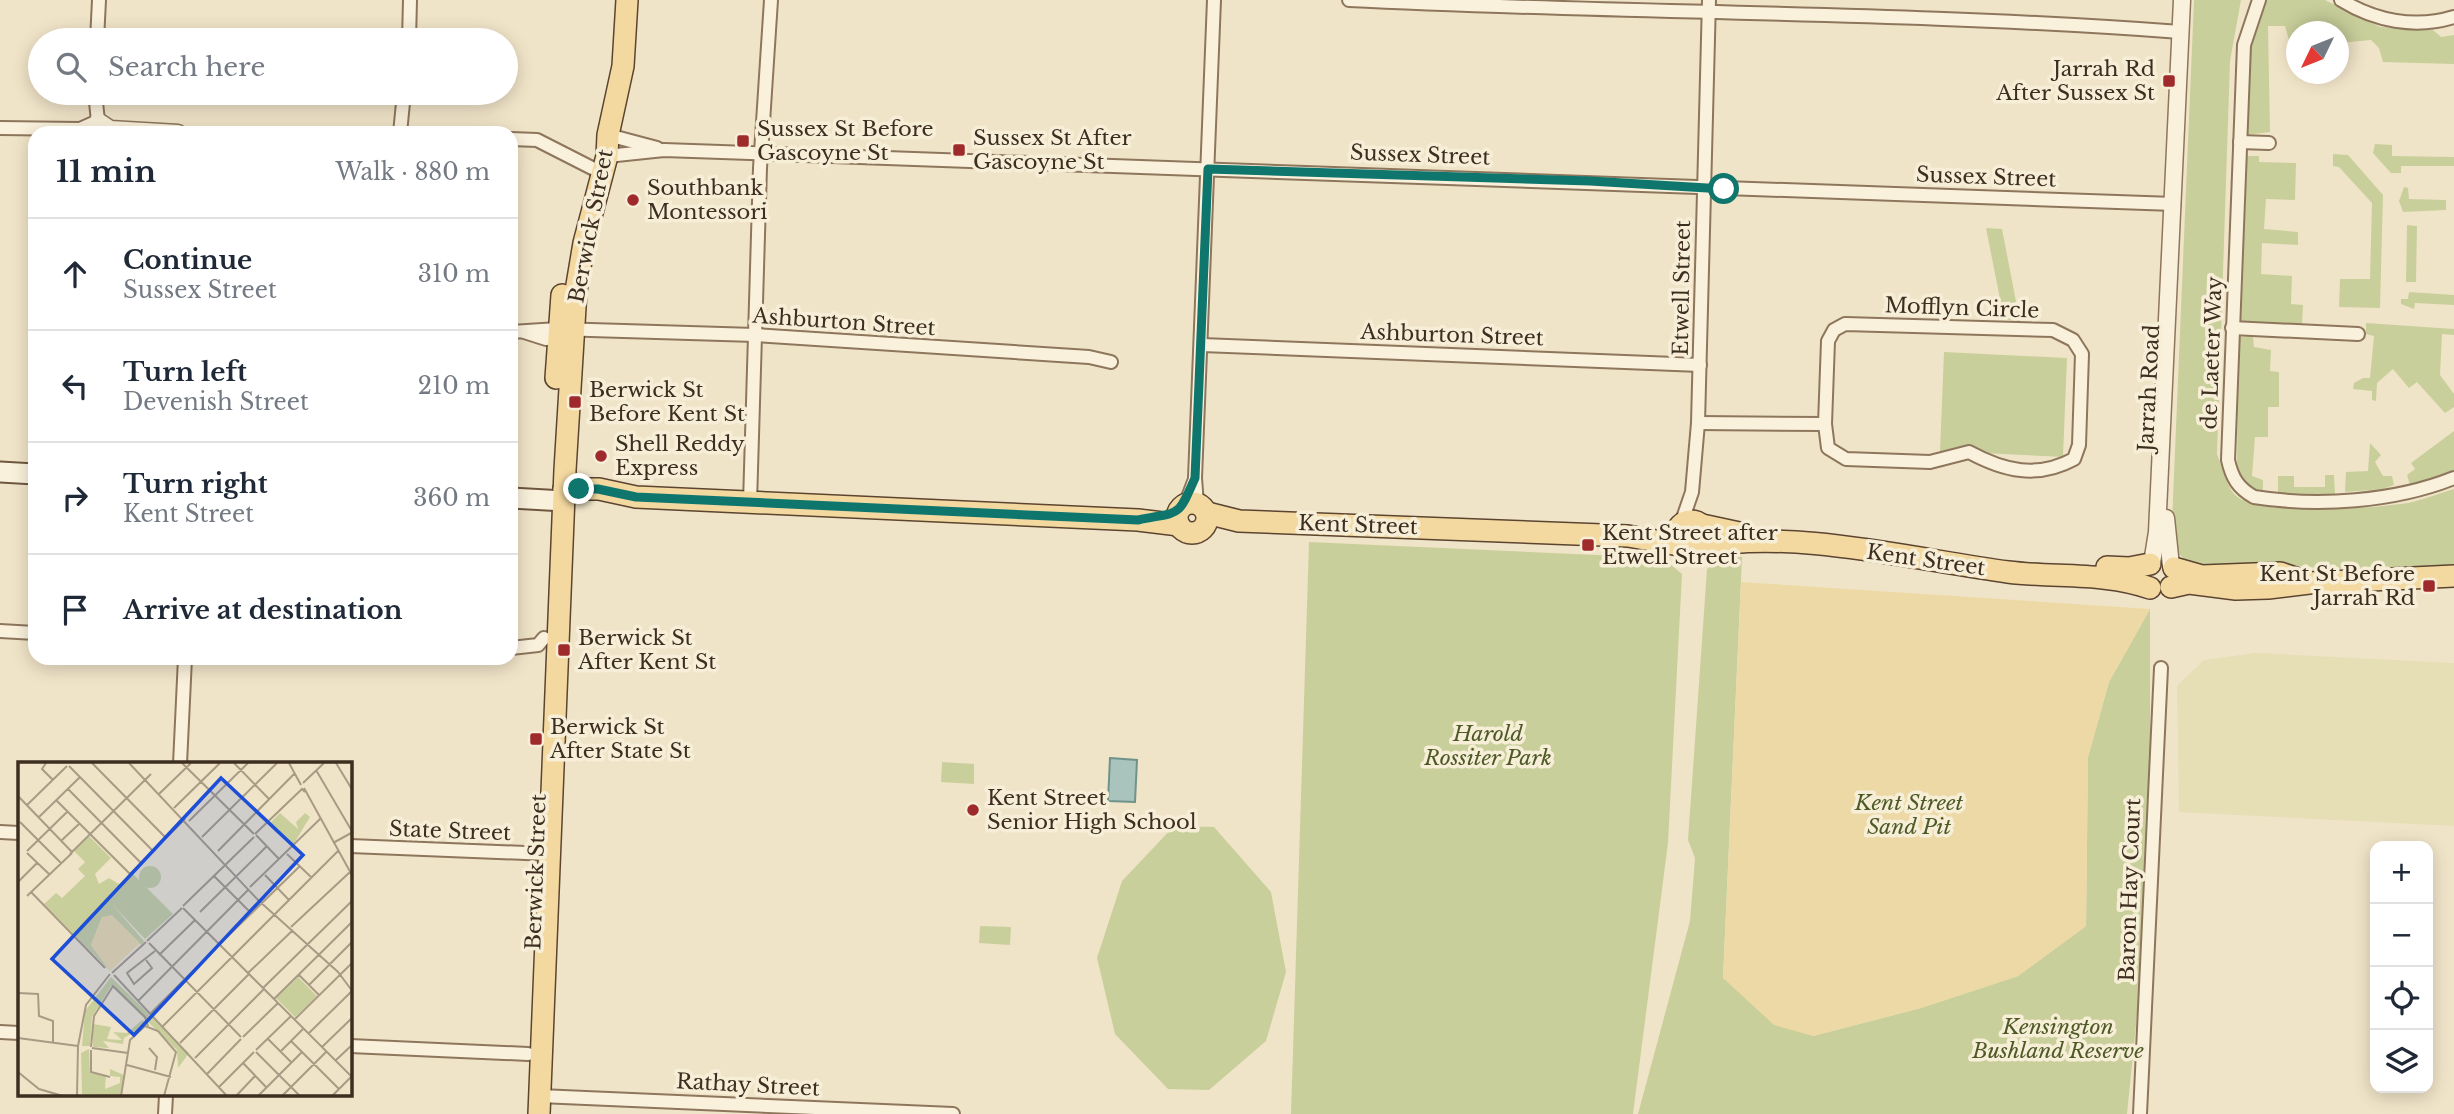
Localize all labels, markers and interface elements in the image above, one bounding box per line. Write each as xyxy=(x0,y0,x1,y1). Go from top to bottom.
north arrow xyxy=(2286,21,2349,84)
search box xyxy=(28,28,518,105)
icon: search xyxy=(52,48,90,86)
text: Search here xyxy=(108,51,265,83)
place label: Jarrah Rd After Sussex St xyxy=(1995,56,2155,106)
marker: Jarrah Rd After Sussex St xyxy=(2161,73,2177,89)
place label: Sussex St Before Gascoyne St xyxy=(757,116,934,166)
place label: Sussex St After Gascoyne St xyxy=(973,125,1132,175)
marker: Sussex St Before Gascoyne St xyxy=(735,133,751,149)
street label: Sussex Street xyxy=(1349,140,1491,170)
marker: Sussex St After Gascoyne St xyxy=(951,142,967,158)
street label: Berwick Street xyxy=(563,147,619,305)
text: 11 min xyxy=(56,153,156,190)
text: Walk · 880 m xyxy=(336,158,490,186)
street label: Sussex Street xyxy=(1915,162,2057,192)
route start xyxy=(1708,173,1739,204)
place label: Southbank Montessori xyxy=(647,175,767,225)
marker: Southbank Montessori xyxy=(625,192,641,208)
street label: Etwell Street xyxy=(1668,220,1696,356)
text: Continue xyxy=(123,244,252,276)
icon: ahead xyxy=(56,255,94,293)
text: 310 m xyxy=(418,260,490,288)
street label: de Laeter Way xyxy=(2196,275,2228,430)
text: Sussex Street xyxy=(123,276,277,304)
street label: Mofflyn Circle xyxy=(1884,292,2040,324)
street label: Ashburton Street xyxy=(751,303,936,341)
street label: Ashburton Street xyxy=(1359,319,1544,351)
street label: Jarrah Road xyxy=(2133,324,2165,455)
text: Turn left xyxy=(123,356,247,388)
icon: left xyxy=(56,367,94,405)
text: 210 m xyxy=(418,372,490,400)
place label: Berwick St Before Kent St xyxy=(589,377,745,427)
text: Devenish Street xyxy=(123,388,309,416)
marker: Berwick St Before Kent St xyxy=(567,394,583,410)
place label: Shell Reddy Express xyxy=(615,431,745,481)
marker: Shell Reddy Express xyxy=(593,448,609,464)
text: Turn right xyxy=(123,468,268,500)
route end xyxy=(563,473,594,504)
icon: right xyxy=(56,479,94,517)
text: 360 m xyxy=(413,484,490,512)
text: Kent Street xyxy=(123,500,254,528)
street label: Kent Street xyxy=(1298,510,1418,540)
place label: Kent Street after Etwell Street xyxy=(1602,520,1778,570)
marker: Kent Street after Etwell Street xyxy=(1580,537,1596,553)
street label: Kent Street xyxy=(1865,539,1987,581)
place label: Kent St Before Jarrah Rd xyxy=(2259,561,2415,611)
marker: Kent St Before Jarrah Rd xyxy=(2421,578,2437,594)
icon: arrive xyxy=(56,591,94,629)
text: Arrive at destination xyxy=(123,594,403,626)
place label: Berwick St After Kent St xyxy=(577,625,716,675)
marker: Berwick St After Kent St xyxy=(556,642,572,658)
place label: Berwick St After State St xyxy=(549,714,691,764)
park label: Harold Rossiter Park xyxy=(1423,721,1552,771)
marker: Berwick St After State St xyxy=(528,731,544,747)
inset map xyxy=(18,762,352,1096)
place label: Kent Street Senior High School xyxy=(987,785,1197,835)
park label: Kent Street Sand Pit xyxy=(1854,790,1964,840)
street label: Berwick Street xyxy=(520,793,552,951)
street label: Baron Hay Court xyxy=(2114,798,2146,982)
marker: Kent Street Senior High School xyxy=(965,802,981,818)
street label: State Street xyxy=(388,816,512,846)
map controls xyxy=(2370,841,2433,1093)
button: + xyxy=(2370,841,2433,904)
button: − xyxy=(2370,904,2433,967)
button: locate xyxy=(2370,967,2433,1030)
park label: Kensington Bushland Reserve xyxy=(1971,1014,2144,1064)
button: layers xyxy=(2370,1030,2433,1093)
street label: Rathay Street xyxy=(676,1068,821,1102)

